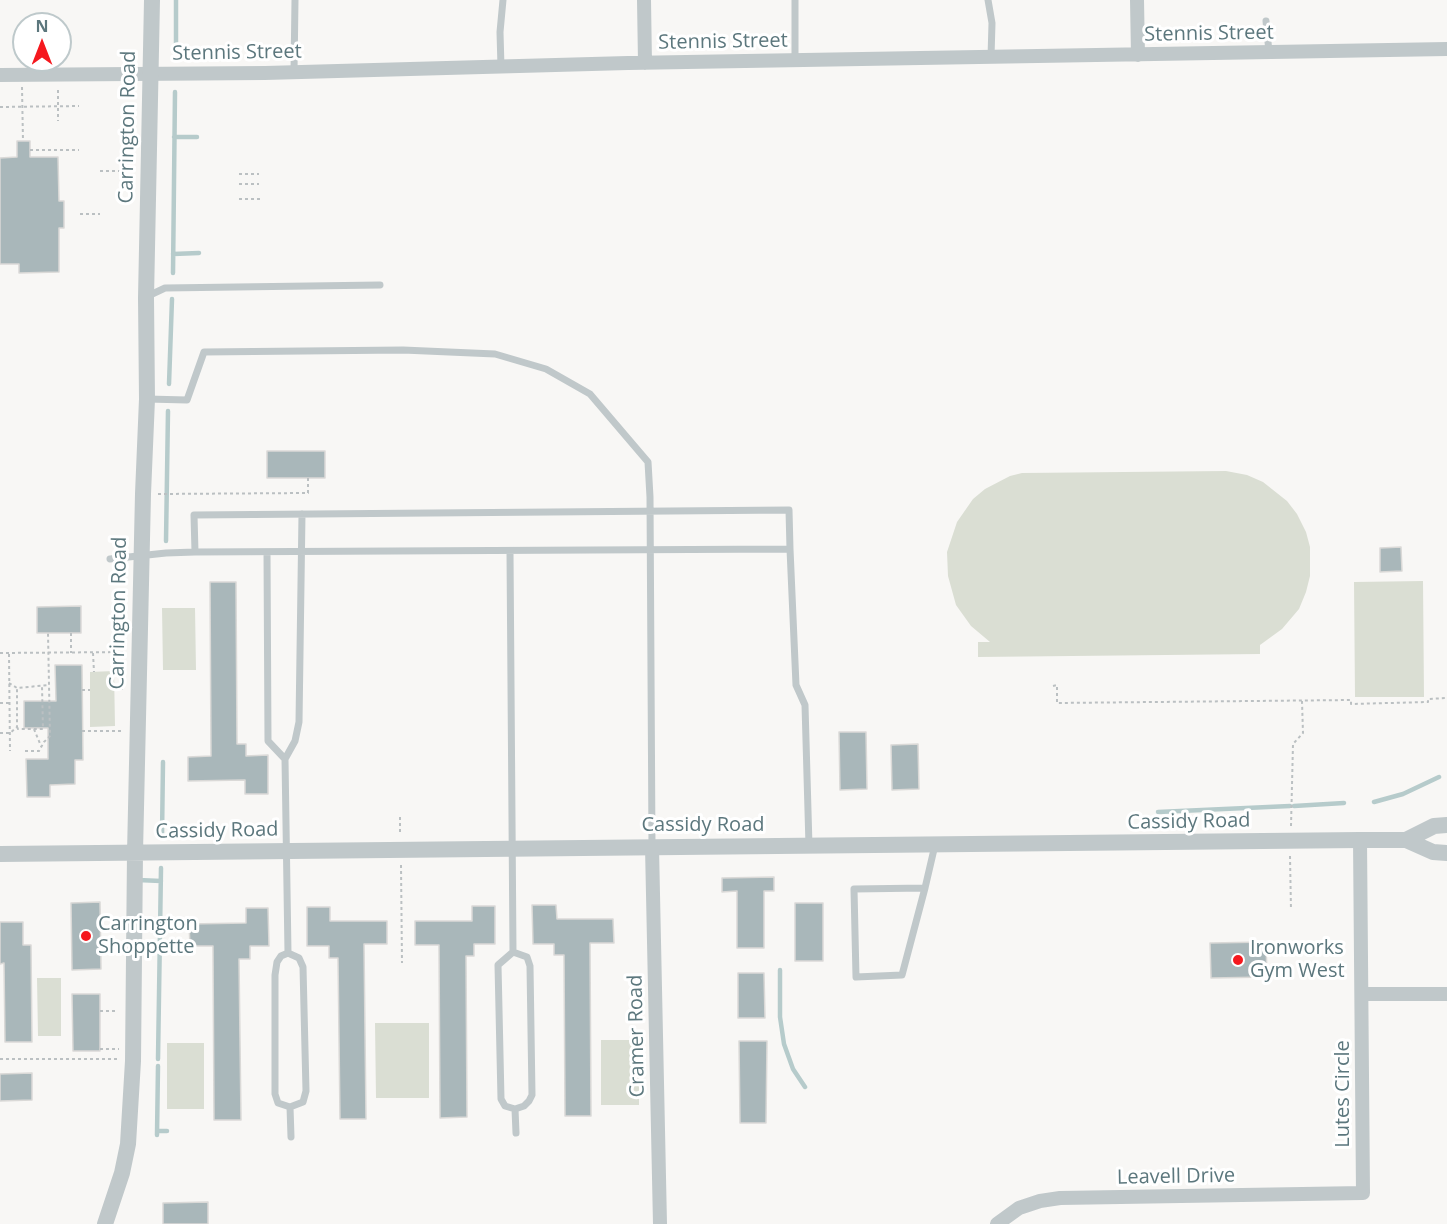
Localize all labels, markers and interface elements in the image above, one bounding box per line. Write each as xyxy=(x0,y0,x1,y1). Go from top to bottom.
north arrow xyxy=(12,12,72,72)
text: N xyxy=(35,15,49,37)
street label: Stennis Street xyxy=(1144,21,1274,47)
street label: Stennis Street xyxy=(658,29,788,55)
street label: Stennis Street xyxy=(172,40,302,66)
street label: Carrington Road xyxy=(115,51,141,203)
street label: Carrington Road xyxy=(106,537,132,689)
street label: Cassidy Road xyxy=(1127,809,1251,835)
street label: Cassidy Road xyxy=(642,813,764,837)
street label: Cassidy Road xyxy=(155,818,279,844)
place label: Carrington Shoppette xyxy=(98,912,198,959)
marker: Carrington Shoppette xyxy=(79,929,93,943)
place label: Ironworks Gym West xyxy=(1250,936,1345,983)
marker: Ironworks Gym West xyxy=(1231,953,1245,967)
street label: Cramer Road xyxy=(624,974,650,1098)
street label: Lutes Circle xyxy=(1331,1040,1355,1148)
street label: Leavell Drive xyxy=(1117,1164,1235,1190)

